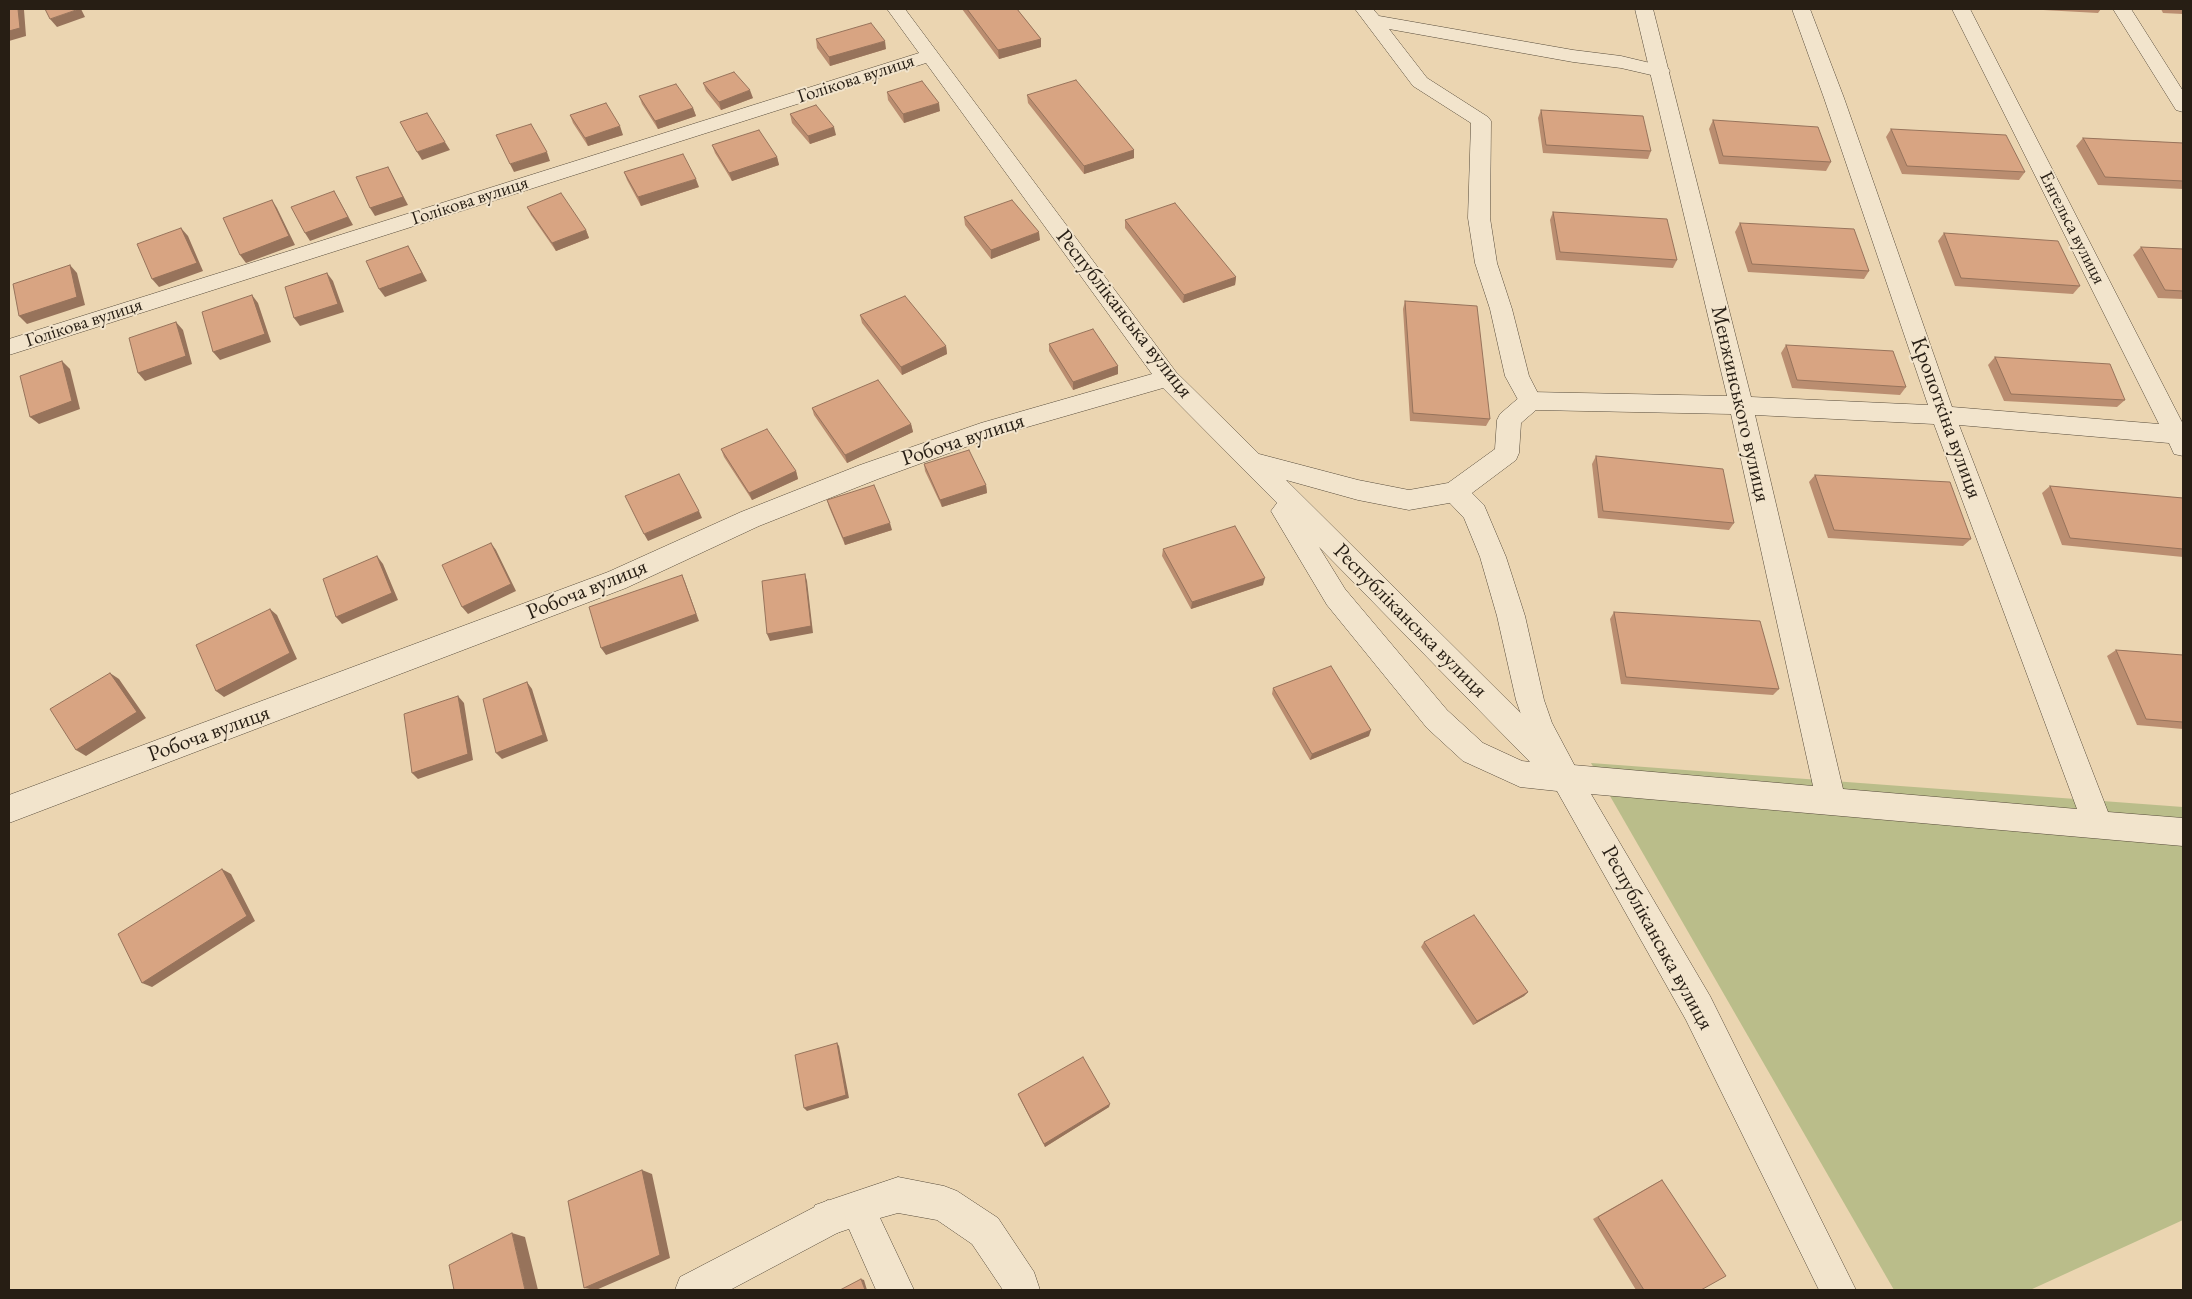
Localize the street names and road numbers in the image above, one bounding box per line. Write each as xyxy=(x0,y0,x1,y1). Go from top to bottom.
street label: Голікова вулиця xyxy=(795,49,917,109)
street label: Енгельса вулиця xyxy=(2034,168,2110,288)
street label: Голікова вулиця xyxy=(409,171,531,231)
street label: Республіканська вулиця xyxy=(1050,224,1198,404)
street label: Голікова вулиця xyxy=(23,293,145,353)
street label: Менжинського вулиця xyxy=(1705,303,1775,505)
street label: Кропоткіна вулиця xyxy=(1905,334,1987,502)
street label: Робоча вулиця xyxy=(898,408,1028,472)
street label: Республіканська вулиця xyxy=(1327,538,1493,704)
street label: Робоча вулиця xyxy=(523,554,651,626)
street label: Робоча вулиця xyxy=(144,700,274,768)
street label: Республіканська вулиця xyxy=(1595,841,1719,1035)

